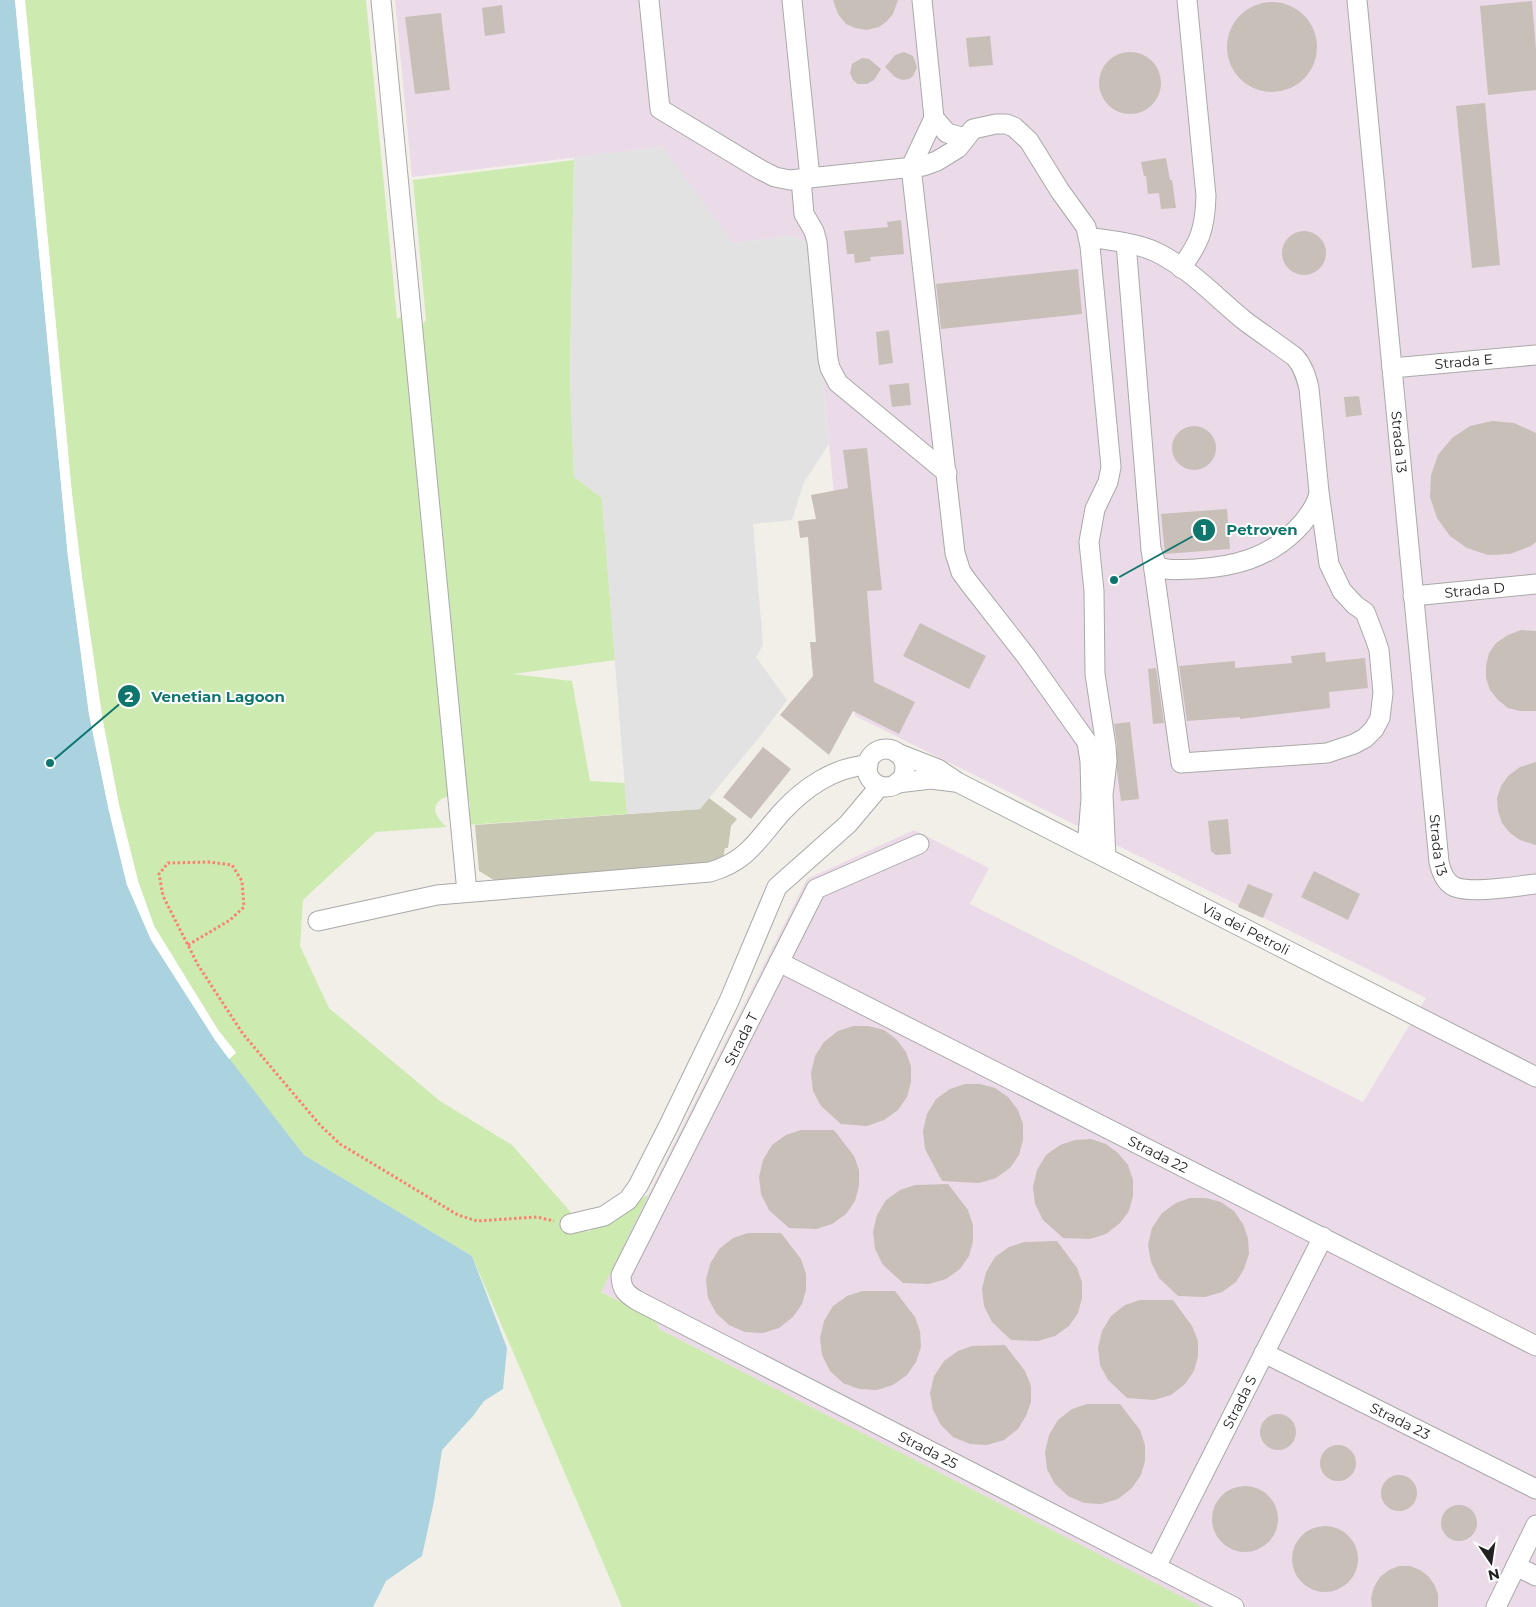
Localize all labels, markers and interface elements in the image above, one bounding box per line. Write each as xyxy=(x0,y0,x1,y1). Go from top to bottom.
street label: Strada E xyxy=(1434,350,1494,373)
street label: Strada 13 xyxy=(1387,410,1411,474)
callout: Petroven xyxy=(1192,515,1308,545)
text: 1 xyxy=(1201,520,1207,539)
text: Petroven xyxy=(1226,520,1298,539)
street label: Strada D xyxy=(1444,578,1506,602)
callout: Venetian Lagoon xyxy=(117,681,295,711)
text: 2 xyxy=(125,687,134,706)
text: Venetian Lagoon xyxy=(150,687,285,706)
street label: Strada 13 xyxy=(1426,813,1452,879)
street label: Via dei Petroli xyxy=(1199,899,1293,959)
street label: Strada T xyxy=(720,1009,762,1069)
street label: Strada 22 xyxy=(1125,1132,1191,1177)
street label: Strada S xyxy=(1218,1372,1261,1432)
street label: Strada 23 xyxy=(1367,1398,1433,1444)
street label: Strada 25 xyxy=(895,1427,961,1473)
north arrow xyxy=(1466,1537,1516,1587)
text: N xyxy=(1486,1565,1501,1585)

